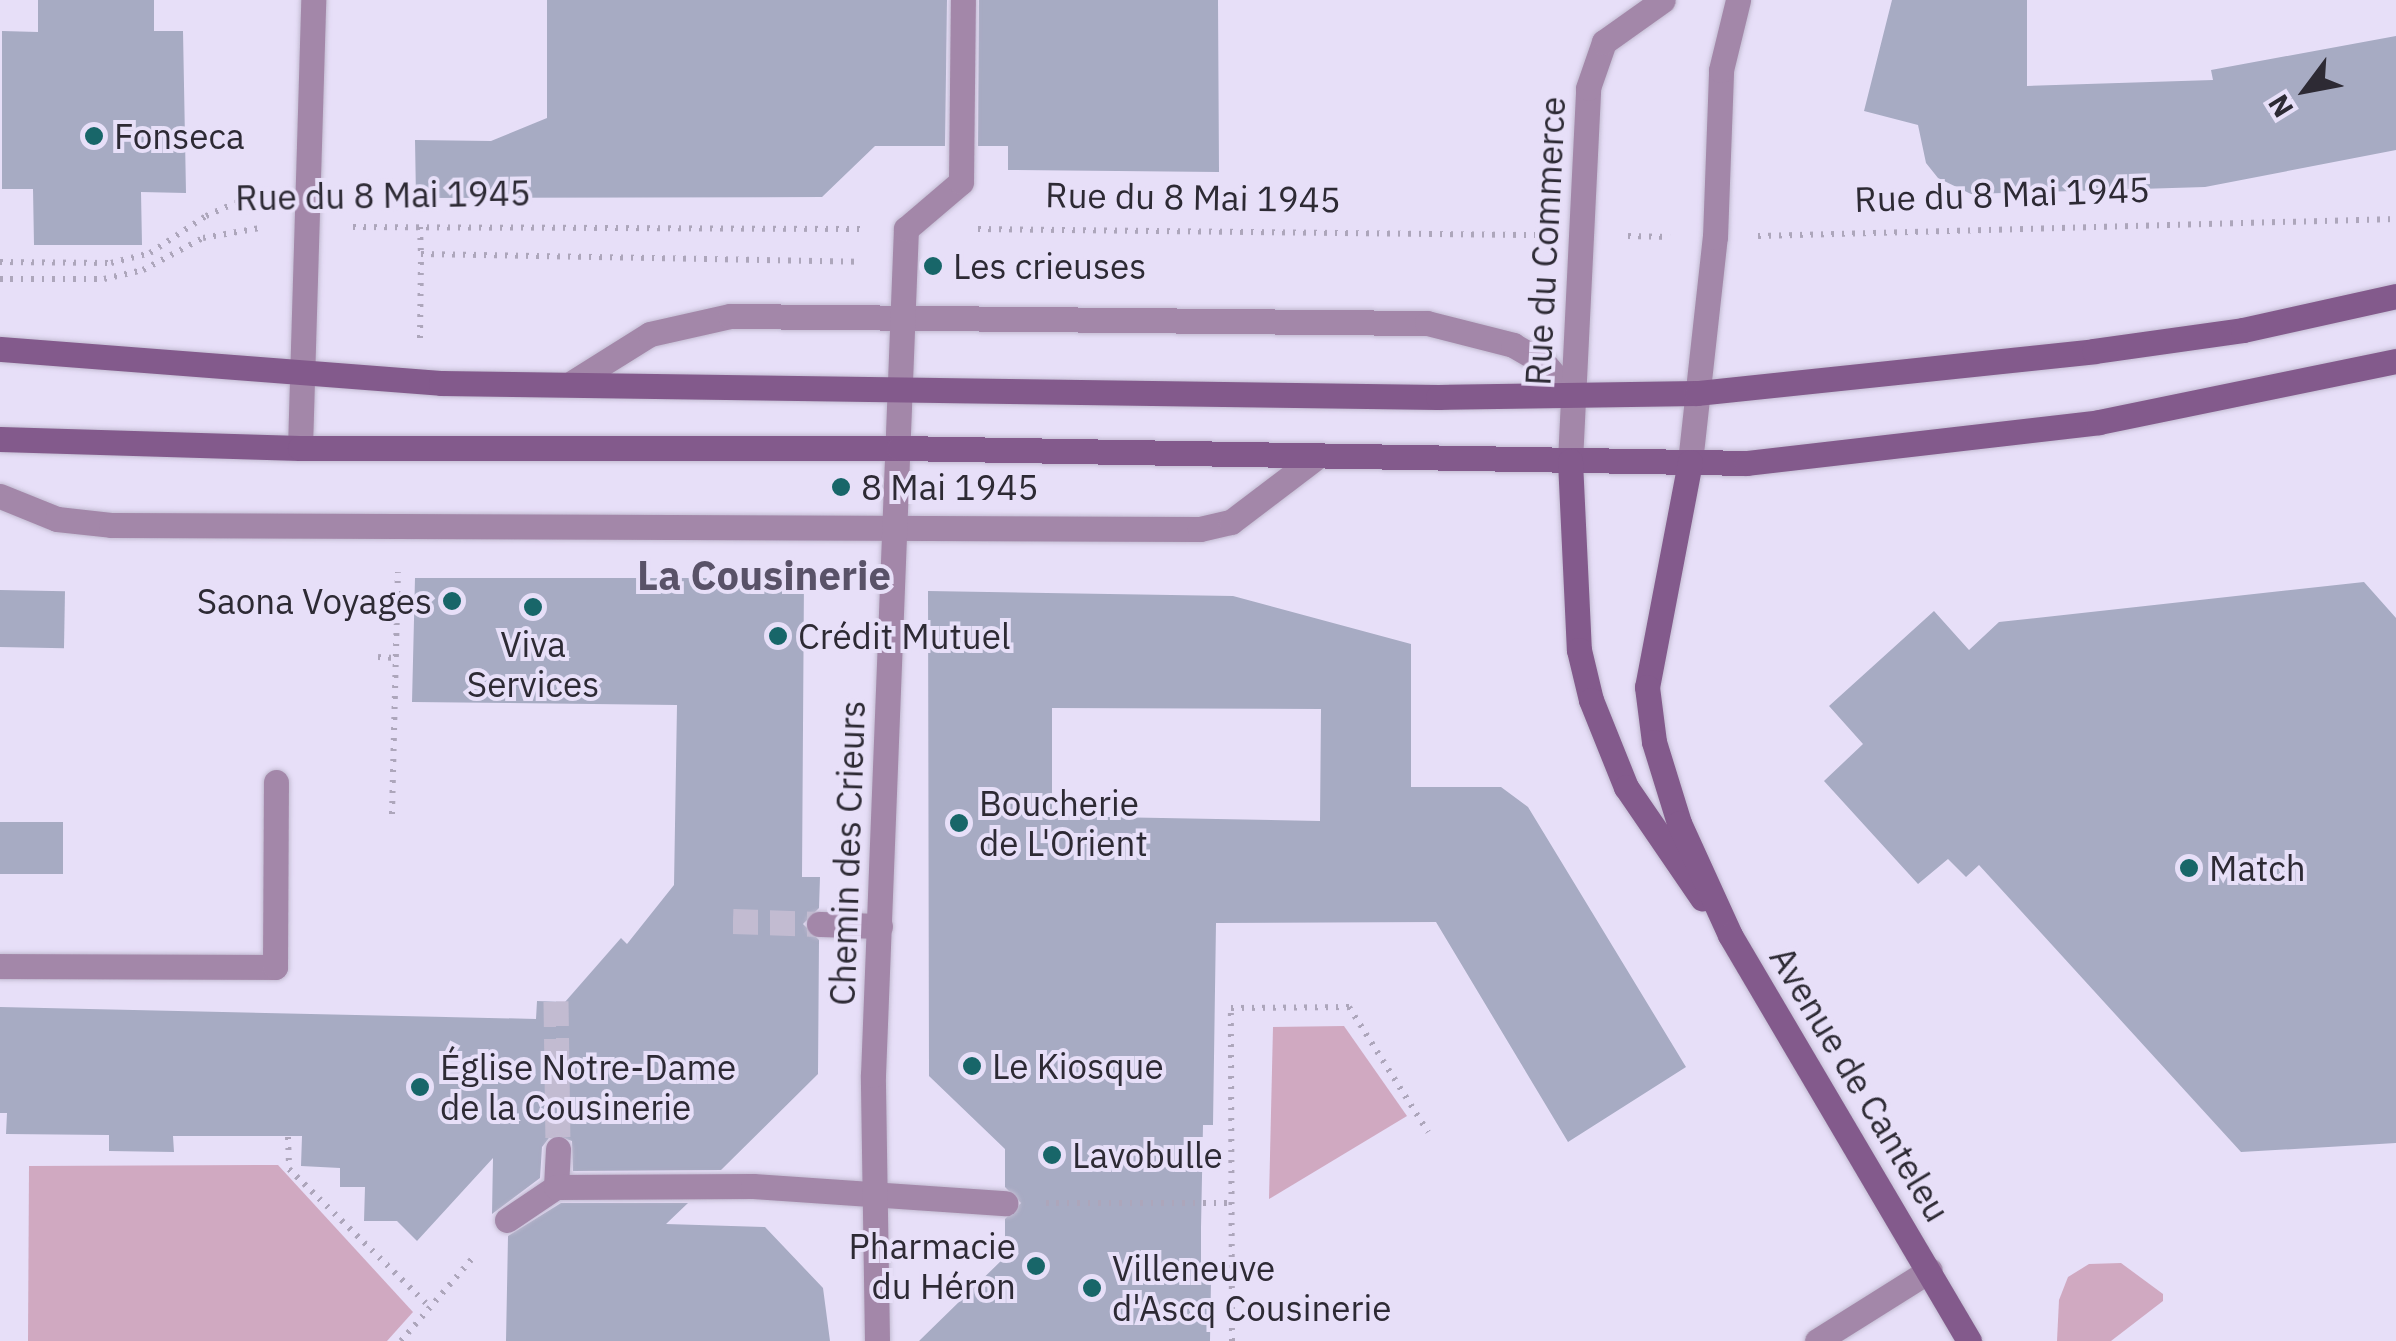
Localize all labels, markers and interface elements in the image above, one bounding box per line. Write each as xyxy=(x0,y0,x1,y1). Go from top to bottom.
north arrow xyxy=(2256,40,2356,140)
text: N xyxy=(2259,88,2301,125)
street label: Rue du Commerce xyxy=(1516,96,1574,386)
place label: Fonseca xyxy=(114,115,245,157)
marker: Fonseca xyxy=(83,125,105,147)
street label: Rue du 8 Mai 1945 xyxy=(1854,168,2150,220)
street label: Rue du 8 Mai 1945 xyxy=(235,171,531,219)
street label: Rue du 8 Mai 1945 xyxy=(1045,173,1341,221)
place label: Les crieuses xyxy=(953,245,1146,287)
marker: Les crieuses xyxy=(922,255,944,277)
place label: 8 Mai 1945 xyxy=(861,466,1038,508)
marker: 8 Mai 1945 xyxy=(830,476,852,498)
district label: La Cousinerie xyxy=(637,551,891,599)
place label: Saona Voyages xyxy=(197,580,432,622)
marker: Saona Voyages xyxy=(441,590,463,612)
marker: Viva Services xyxy=(522,596,544,618)
place label: Crédit Mutuel xyxy=(798,615,1010,657)
place label: Viva Services xyxy=(467,623,599,705)
marker: Crédit Mutuel xyxy=(767,625,789,647)
street label: Chemin des Crieurs xyxy=(821,700,873,1006)
place label: Boucherie de L'Orient xyxy=(979,782,1148,864)
marker: Boucherie de L'Orient xyxy=(948,812,970,834)
place label: Match xyxy=(2209,847,2306,889)
marker: Match xyxy=(2178,857,2200,879)
street label: Avenue de Canteleu xyxy=(1761,939,1959,1229)
place label: Le Kiosque xyxy=(992,1045,1164,1087)
place label: Église Notre-Dame de la Cousinerie xyxy=(440,1046,736,1128)
marker: Le Kiosque xyxy=(961,1055,983,1077)
marker: Église Notre-Dame de la Cousinerie xyxy=(409,1076,431,1098)
place label: Lavobulle xyxy=(1072,1134,1223,1176)
marker: Lavobulle xyxy=(1041,1144,1063,1166)
place label: Pharmacie du Héron xyxy=(849,1225,1016,1307)
place label: Villeneuve d'Ascq Cousinerie xyxy=(1112,1247,1391,1329)
marker: Pharmacie du Héron xyxy=(1025,1255,1047,1277)
marker: Villeneuve d'Ascq Cousinerie xyxy=(1081,1277,1103,1299)

